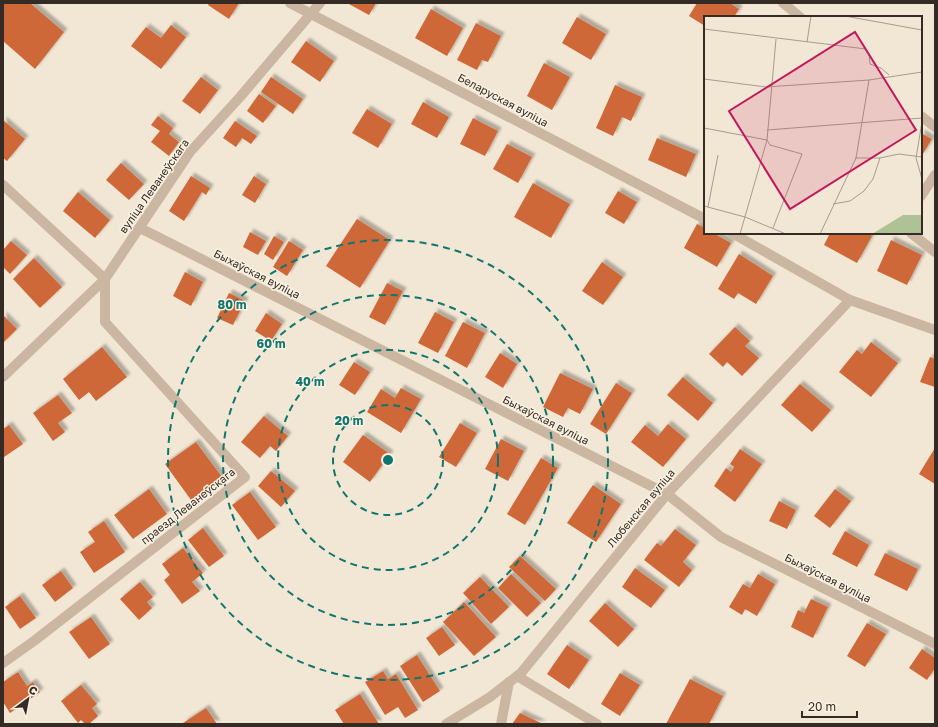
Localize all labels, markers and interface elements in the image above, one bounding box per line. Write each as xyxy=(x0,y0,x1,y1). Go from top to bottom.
inset map xyxy=(704,16,922,234)
street label: Беларуская вуліца xyxy=(456,70,551,129)
street label: вуліца Леванеўскага xyxy=(116,136,191,235)
street label: Быхаўская вуліца xyxy=(212,246,303,301)
text: 80 m xyxy=(218,297,246,312)
text: 60 m xyxy=(257,336,285,351)
text: 40 m xyxy=(296,374,324,389)
street label: Быхаўская вуліца xyxy=(501,392,592,447)
text: 20 m xyxy=(335,413,363,428)
centre of rings xyxy=(381,453,395,467)
street label: праезд Леванеўскага xyxy=(138,465,237,546)
street label: Любенская вуліца xyxy=(604,466,677,549)
street label: Быхаўская вуліца xyxy=(783,550,874,605)
north arrow xyxy=(8,679,48,719)
text: С xyxy=(27,683,40,698)
scale bar xyxy=(802,693,857,719)
text: 20 m xyxy=(808,699,836,714)

